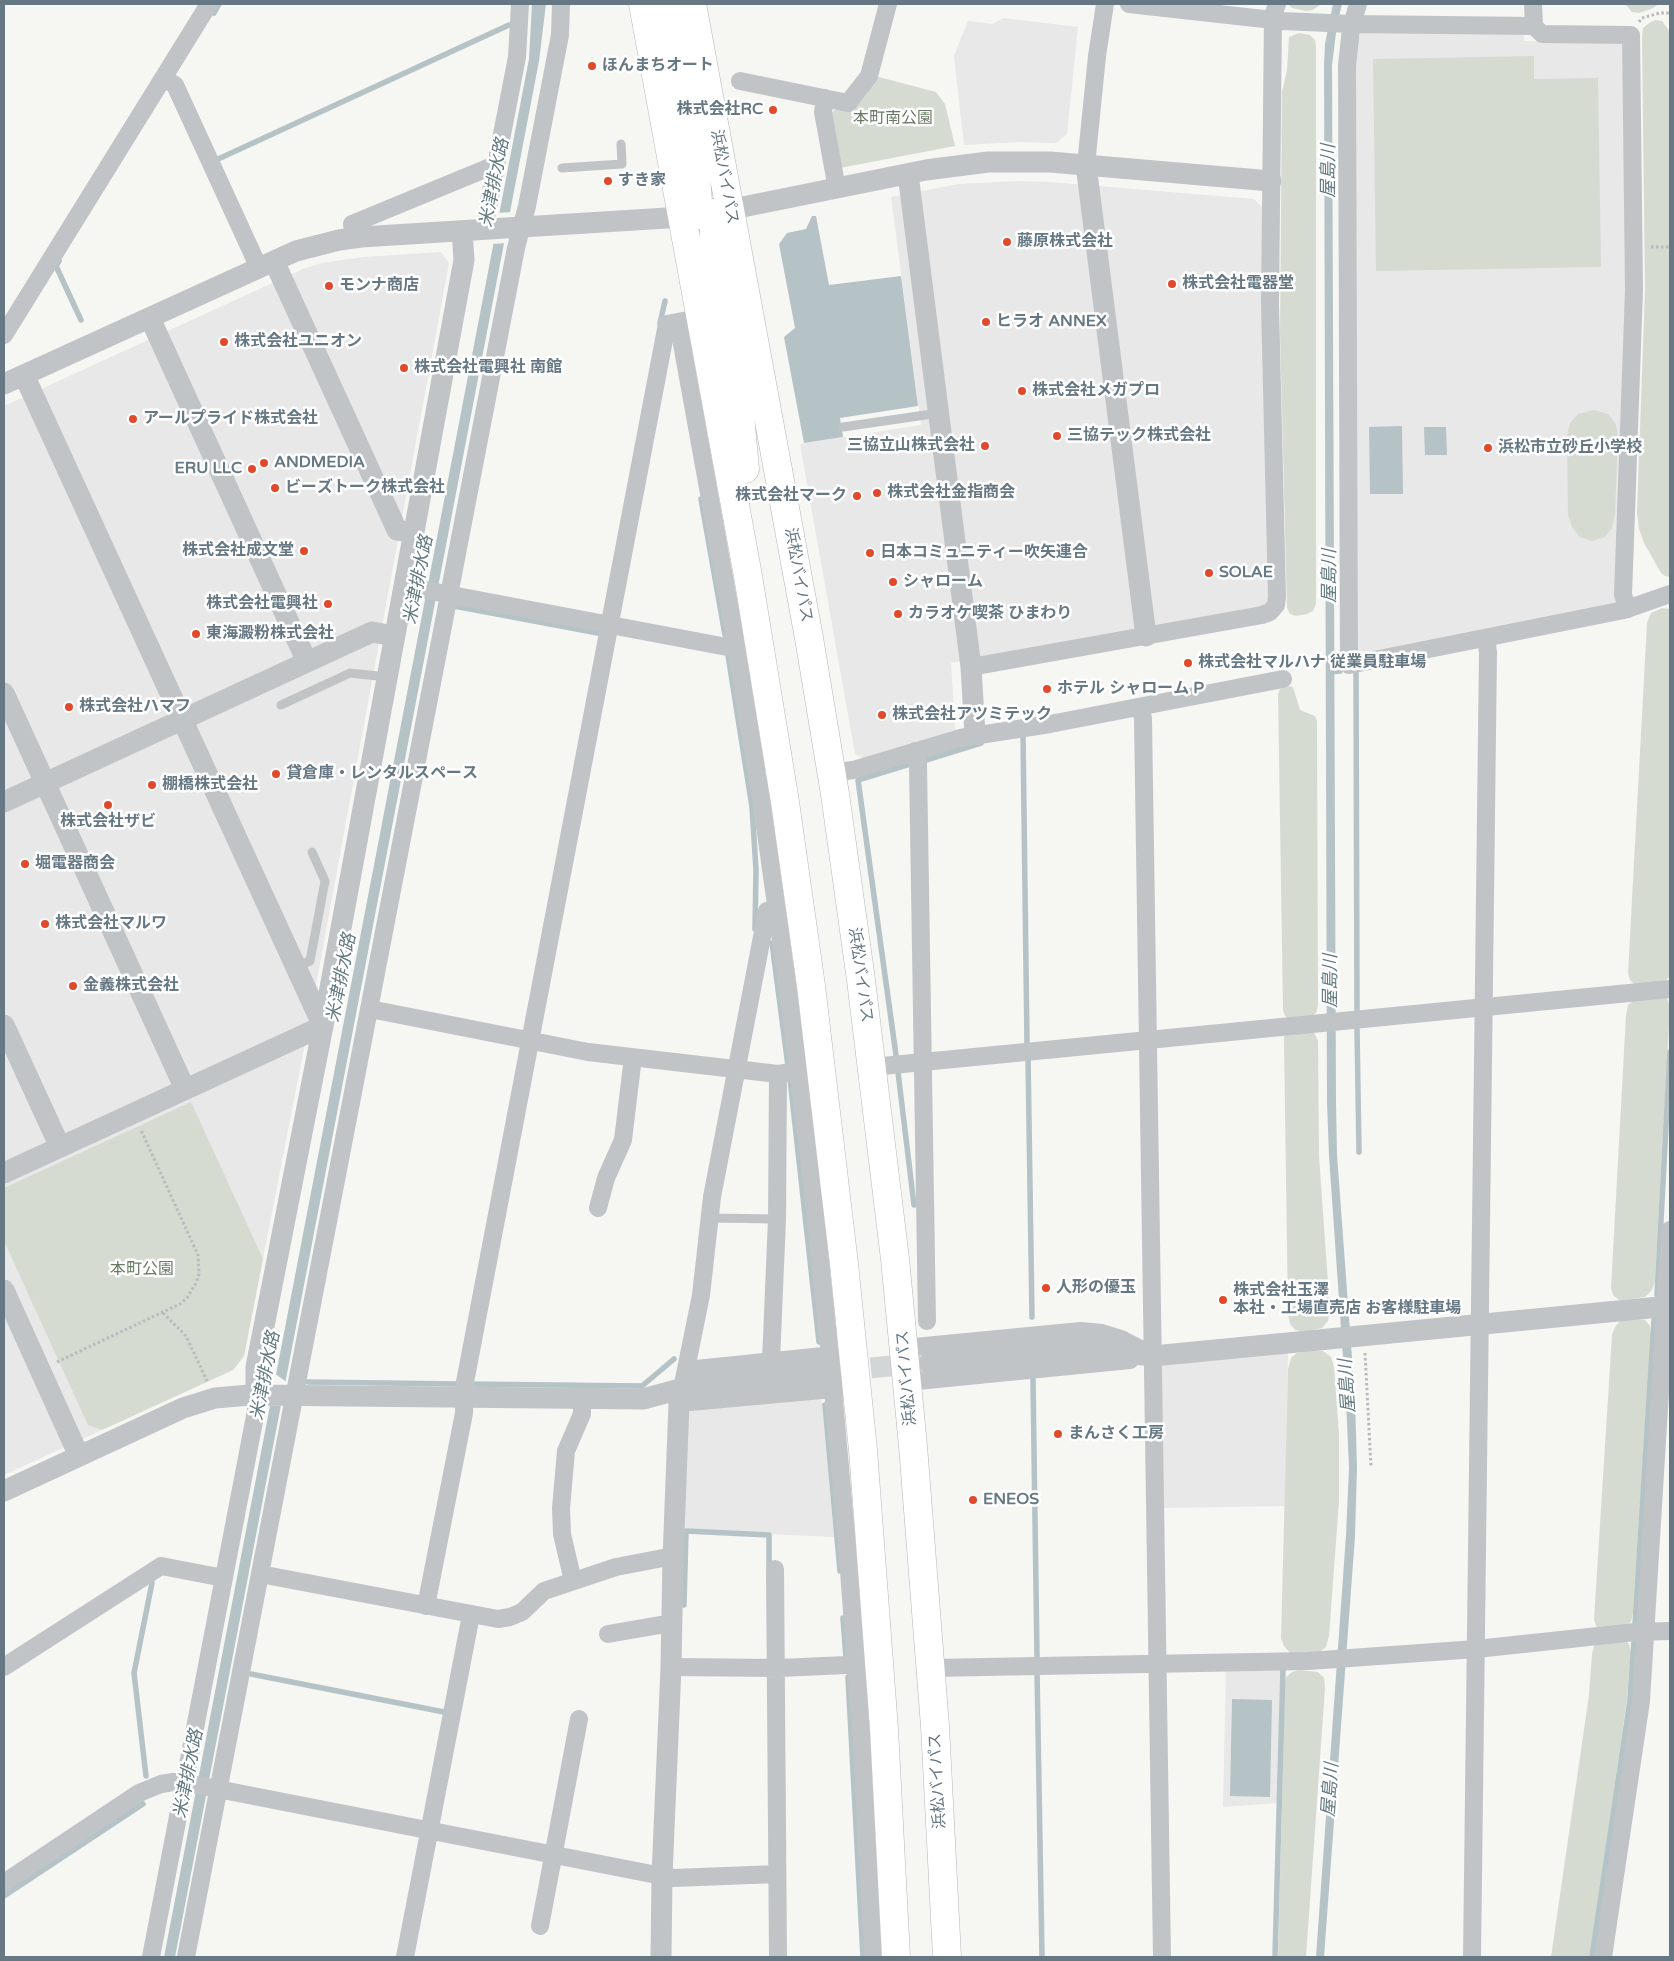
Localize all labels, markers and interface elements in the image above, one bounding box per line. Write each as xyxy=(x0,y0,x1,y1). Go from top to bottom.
place label: ほんまちオート xyxy=(602,56,714,76)
marker: ほんまちオート xyxy=(586,60,598,72)
place label: 株式会社RC xyxy=(676,100,763,120)
marker: 株式会社RC xyxy=(767,104,779,116)
park label: 本町南公園 xyxy=(853,109,933,129)
street label: 浜松バイパス xyxy=(706,128,742,226)
water label: 米津排水路 xyxy=(476,137,514,229)
water label: 屋島川 xyxy=(1318,144,1340,198)
place label: すき家 xyxy=(618,171,666,191)
marker: すき家 xyxy=(602,175,614,187)
place label: 藤原株式会社 xyxy=(1017,232,1113,252)
marker: 藤原株式会社 xyxy=(1001,236,1013,248)
place label: 株式会社電器堂 xyxy=(1182,274,1294,294)
place label: モンナ商店 xyxy=(339,276,419,296)
marker: 株式会社電器堂 xyxy=(1166,278,1178,290)
marker: モンナ商店 xyxy=(323,280,335,292)
place label: ヒラオ ANNEX xyxy=(996,312,1107,332)
marker: ヒラオ ANNEX xyxy=(980,316,992,328)
place label: 株式会社ユニオン xyxy=(234,332,362,352)
marker: 株式会社ユニオン xyxy=(218,336,230,348)
place label: 株式会社電興社 南館 xyxy=(414,358,562,378)
marker: 株式会社電興社 南館 xyxy=(398,362,410,374)
place label: 株式会社メガプロ xyxy=(1032,381,1160,401)
marker: 株式会社メガプロ xyxy=(1016,385,1028,397)
place label: アールプライド株式会社 xyxy=(143,409,318,429)
marker: アールプライド株式会社 xyxy=(127,413,139,425)
place label: 三協テック株式会社 xyxy=(1067,426,1211,446)
marker: 三協テック株式会社 xyxy=(1051,430,1063,442)
place label: 三協立山株式会社 xyxy=(847,436,975,456)
place label: 浜松市立砂丘小学校 xyxy=(1498,438,1642,458)
marker: 三協立山株式会社 xyxy=(979,440,991,452)
marker: 浜松市立砂丘小学校 xyxy=(1482,442,1494,454)
place label: ANDMEDIA xyxy=(274,453,365,473)
marker: ANDMEDIA xyxy=(258,457,270,469)
place label: ERU LLC xyxy=(175,459,242,479)
marker: ERU LLC xyxy=(246,463,258,475)
place label: ビーズトーク株式会社 xyxy=(285,478,445,498)
marker: ビーズトーク株式会社 xyxy=(269,482,281,494)
place label: 株式会社金指商会 xyxy=(887,483,1015,503)
place label: 株式会社マーク xyxy=(735,486,847,506)
marker: 株式会社金指商会 xyxy=(871,487,883,499)
marker: 株式会社マーク xyxy=(851,490,863,502)
street label: 浜松バイパス xyxy=(780,526,816,624)
water label: 米津排水路 xyxy=(400,534,438,626)
place label: 株式会社成文堂 xyxy=(182,541,294,561)
place label: 日本コミュニティー吹矢連合 xyxy=(880,543,1088,563)
marker: 株式会社成文堂 xyxy=(298,545,310,557)
marker: 日本コミュニティー吹矢連合 xyxy=(864,547,876,559)
water label: 屋島川 xyxy=(1319,549,1341,603)
place label: SOLAE xyxy=(1219,563,1273,583)
marker: SOLAE xyxy=(1203,567,1215,579)
place label: シャローム xyxy=(903,572,983,592)
marker: シャローム xyxy=(887,576,899,588)
place label: 株式会社電興社 xyxy=(206,594,318,614)
marker: 株式会社電興社 xyxy=(322,598,334,610)
place label: カラオケ喫茶 ひまわり xyxy=(908,604,1072,624)
marker: カラオケ喫茶 ひまわり xyxy=(892,608,904,620)
place label: 東海澱粉株式会社 xyxy=(206,624,334,644)
marker: 東海澱粉株式会社 xyxy=(190,628,202,640)
place label: 株式会社マルハナ 従業員駐車場 xyxy=(1198,653,1426,673)
marker: 株式会社マルハナ 従業員駐車場 xyxy=(1182,657,1194,669)
place label: ホテル シャローム P xyxy=(1057,679,1204,699)
marker: ホテル シャローム P xyxy=(1041,683,1053,695)
place label: 株式会社ハマフ xyxy=(79,697,191,717)
marker: 株式会社ハマフ xyxy=(63,701,75,713)
place label: 株式会社アツミテック xyxy=(892,705,1052,725)
marker: 株式会社アツミテック xyxy=(876,709,888,721)
place label: 貸倉庫・レンタルスペース xyxy=(286,764,478,784)
marker: 貸倉庫・レンタルスペース xyxy=(270,768,282,780)
place label: 棚橋株式会社 xyxy=(162,775,258,795)
marker: 棚橋株式会社 xyxy=(146,779,158,791)
marker: 株式会社ザビ xyxy=(102,799,114,811)
place label: 株式会社ザビ xyxy=(60,812,156,832)
place label: 堀電器商会 xyxy=(35,854,115,874)
marker: 堀電器商会 xyxy=(19,858,31,870)
place label: 株式会社マルワ xyxy=(55,914,167,934)
marker: 株式会社マルワ xyxy=(39,918,51,930)
street label: 浜松バイパス xyxy=(844,926,876,1024)
water label: 米津排水路 xyxy=(323,932,361,1024)
water label: 屋島川 xyxy=(1320,954,1342,1008)
place label: 金義株式会社 xyxy=(83,976,179,996)
marker: 金義株式会社 xyxy=(67,980,79,992)
park label: 本町公園 xyxy=(110,1260,174,1280)
place label: 人形の優玉 xyxy=(1056,1278,1136,1298)
place label: 株式会社玉澤 本社・工場直売店 お客様駐車場 xyxy=(1233,1281,1461,1319)
marker: 人形の優玉 xyxy=(1040,1282,1052,1294)
marker: 株式会社玉澤 本社・工場直売店 お客様駐車場 xyxy=(1217,1294,1229,1306)
street label: 浜松バイパス xyxy=(893,1329,921,1427)
water label: 米津排水路 xyxy=(247,1330,285,1422)
water label: 屋島川 xyxy=(1335,1358,1361,1414)
place label: まんさく工房 xyxy=(1068,1424,1164,1444)
marker: まんさく工房 xyxy=(1052,1428,1064,1440)
place label: ENEOS xyxy=(983,1490,1039,1510)
marker: ENEOS xyxy=(967,1494,979,1506)
water label: 米津排水路 xyxy=(170,1728,208,1820)
street label: 浜松バイパス xyxy=(926,1733,950,1829)
water label: 屋島川 xyxy=(1318,1762,1344,1818)

